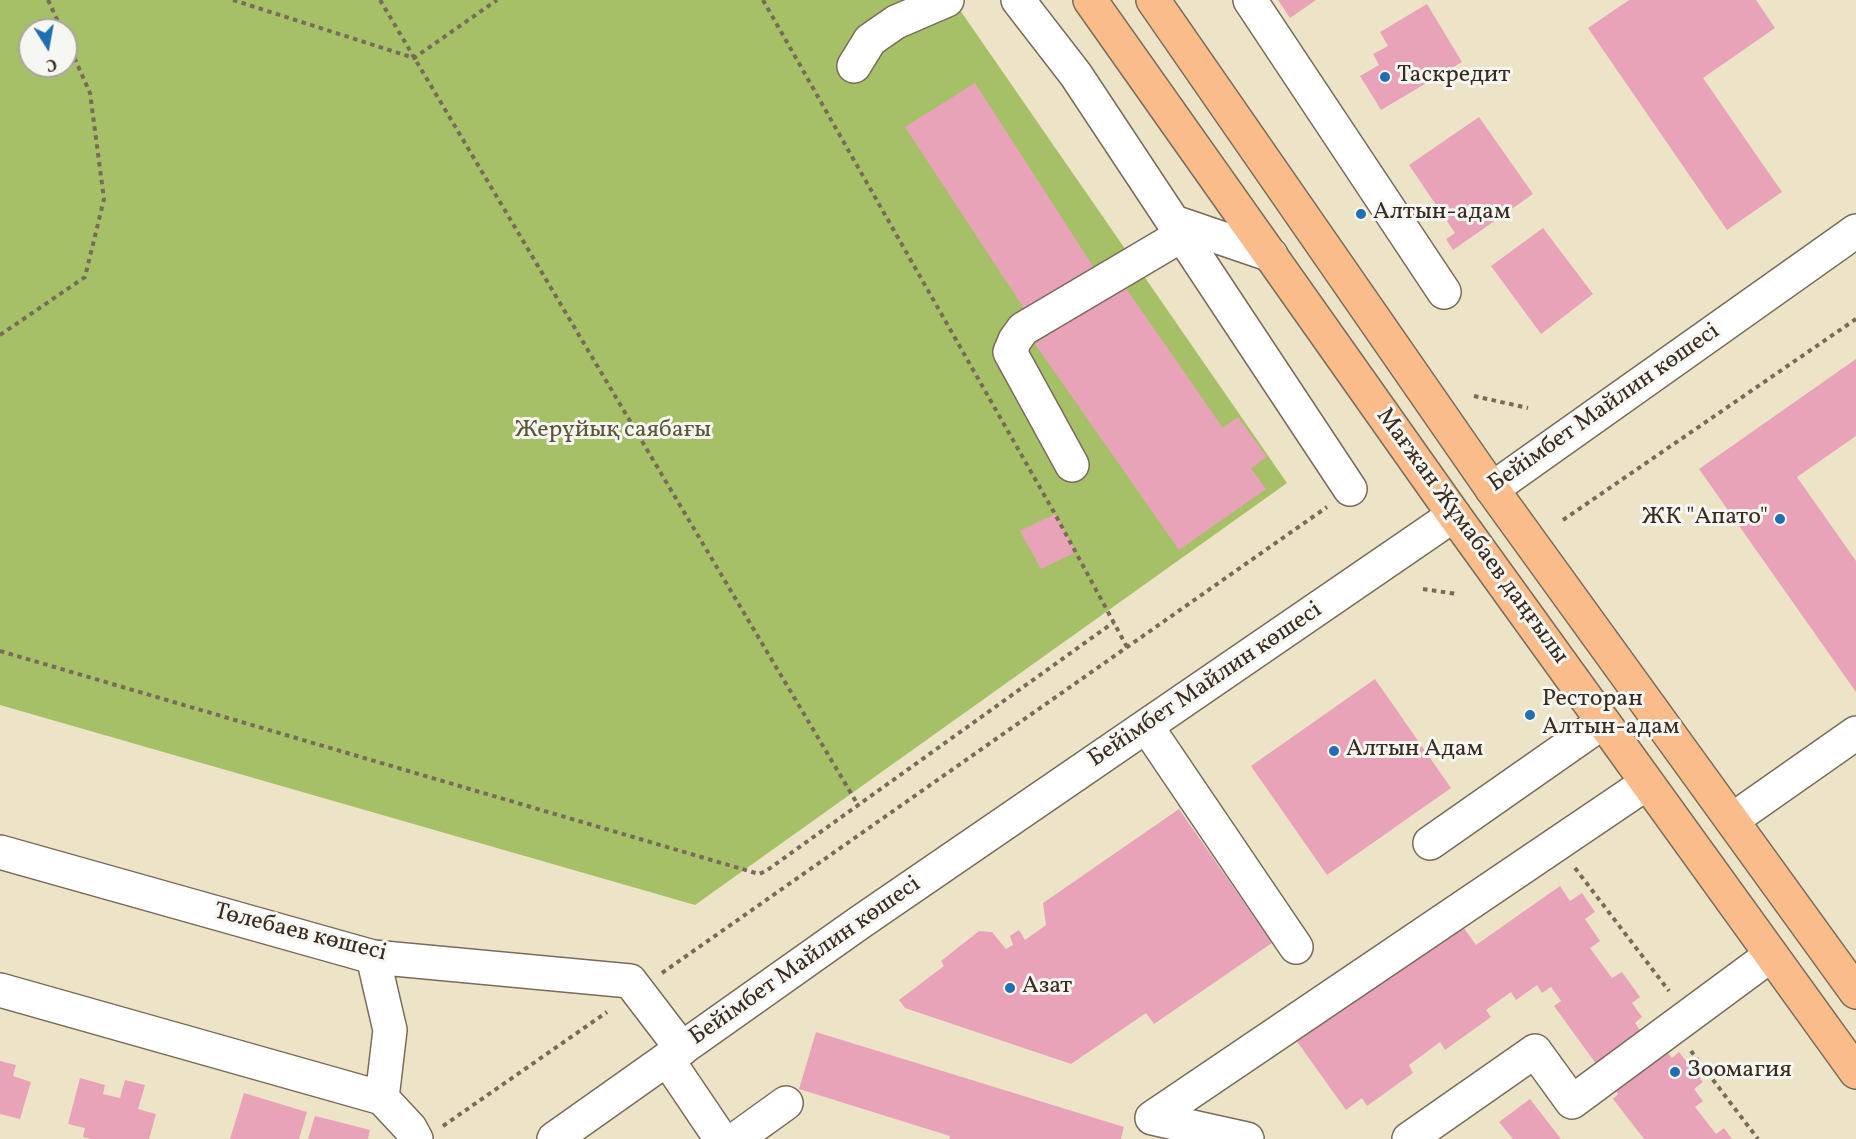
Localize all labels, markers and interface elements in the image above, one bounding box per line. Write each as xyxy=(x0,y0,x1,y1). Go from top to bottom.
north arrow xyxy=(18,18,78,78)
text: С xyxy=(44,52,58,75)
place label: Таскредит xyxy=(1397,63,1510,91)
marker: Таскредит xyxy=(1378,70,1392,84)
place label: Алтын-адам xyxy=(1373,200,1510,228)
marker: Алтын-адам xyxy=(1354,207,1368,221)
street label: Бейімбет Майлин көшесі xyxy=(1484,318,1726,500)
street label: Мағжан Жұмабаев даңғылы xyxy=(1369,404,1573,670)
park label: Жерұйық саябағы xyxy=(515,418,711,446)
place label: ЖК "Апато" xyxy=(1642,505,1768,533)
marker: ЖК "Апато" xyxy=(1773,512,1787,526)
street label: Бейімбет Майлин көшесі xyxy=(1084,597,1328,775)
place label: Ресторан Алтын-адам xyxy=(1542,687,1679,743)
marker: Ресторан Алтын-адам xyxy=(1523,708,1537,722)
place label: Алтын Адам xyxy=(1346,737,1483,765)
marker: Алтын Адам xyxy=(1327,744,1341,758)
street label: Бейімбет Майлин көшесі xyxy=(685,871,927,1053)
street label: Төлебаев көшесі xyxy=(211,899,389,969)
place label: Азат xyxy=(1022,974,1072,1002)
marker: Азат xyxy=(1003,981,1017,995)
place label: Зоомагия xyxy=(1687,1058,1792,1086)
marker: Зоомагия xyxy=(1668,1065,1682,1079)

